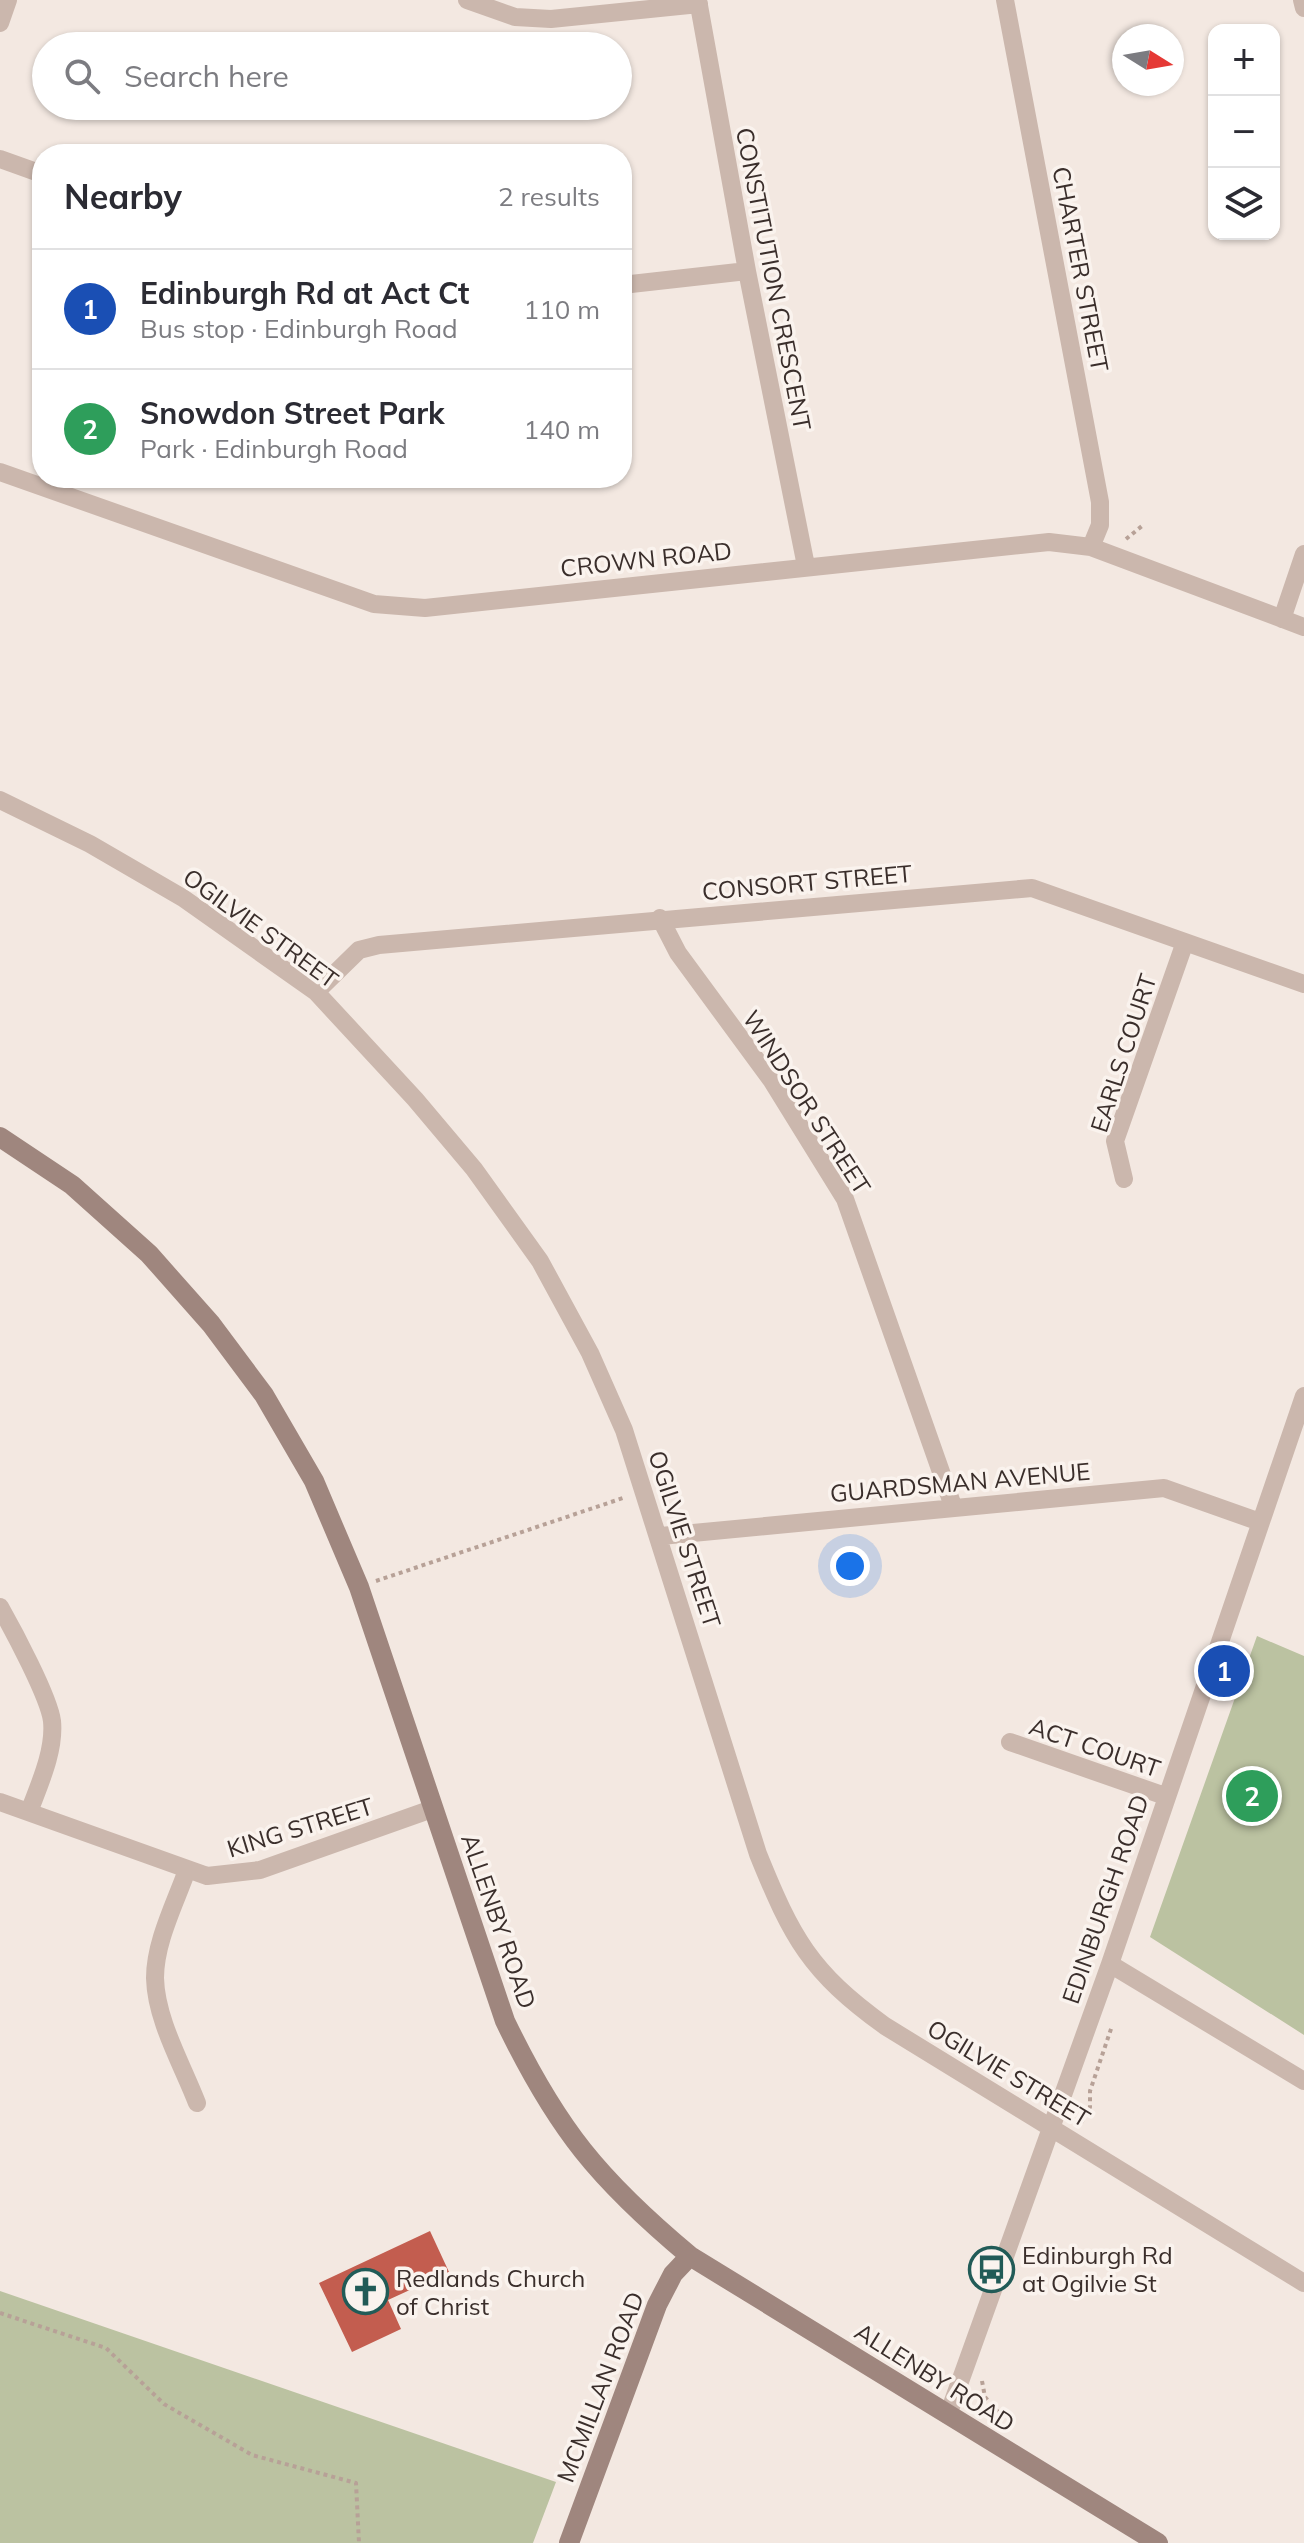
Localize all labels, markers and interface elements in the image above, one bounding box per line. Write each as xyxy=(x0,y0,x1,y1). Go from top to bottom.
north arrow xyxy=(1112,24,1184,96)
map controls xyxy=(1208,24,1280,240)
button: + xyxy=(1208,24,1280,96)
search box xyxy=(32,32,632,120)
icon: search xyxy=(60,54,104,98)
text: Search here xyxy=(124,57,289,95)
button: − xyxy=(1208,96,1280,168)
street label: CONSTITUTION CRESCENT xyxy=(730,125,818,433)
street label: CHARTER STREET xyxy=(1046,164,1116,375)
button: layers xyxy=(1208,168,1280,240)
text: Nearby xyxy=(64,175,182,218)
text: 2 results xyxy=(498,180,600,213)
text: Edinburgh Rd at Act Ct xyxy=(140,274,469,312)
text: 1 xyxy=(82,293,98,326)
text: 110 m xyxy=(524,293,600,326)
text: Bus stop · Edinburgh Road xyxy=(140,312,458,345)
text: Snowdon Street Park xyxy=(140,394,445,432)
text: 2 xyxy=(82,413,98,446)
text: 140 m xyxy=(524,413,600,446)
text: Park · Edinburgh Road xyxy=(140,432,408,465)
street label: CROWN ROAD xyxy=(559,535,733,583)
street label: CONSORT STREET xyxy=(701,858,914,906)
street label: OGILVIE STREET xyxy=(178,862,345,995)
street label: EARLS COURT xyxy=(1083,970,1163,1136)
street label: WINDSOR STREET xyxy=(736,1004,878,1200)
street label: OGILVIE STREET xyxy=(642,1447,728,1632)
street label: GUARDSMAN AVENUE xyxy=(829,1456,1091,1508)
your location xyxy=(830,1546,870,1586)
pin: 1 xyxy=(1198,1641,1250,1701)
street label: ACT COURT xyxy=(1025,1711,1165,1784)
pin: 2 xyxy=(1226,1766,1278,1826)
street label: KING STREET xyxy=(223,1790,377,1863)
street label: EDINBURGH ROAD xyxy=(1055,1791,1155,2007)
street label: ALLENBY ROAD xyxy=(455,1830,543,2012)
street label: OGILVIE STREET xyxy=(922,2013,1096,2134)
place label: Edinburgh Rd at Ogilvie St xyxy=(1022,2240,1173,2298)
bus stop icon: Edinburgh Rd at Ogilvie St xyxy=(967,2245,1015,2293)
place label: Redlands Church of Christ xyxy=(396,2263,585,2321)
church icon: Redlands Church of Christ xyxy=(341,2268,389,2316)
street label: MCMILLAN ROAD xyxy=(550,2288,650,2486)
street label: ALLENBY ROAD xyxy=(849,2316,1021,2438)

